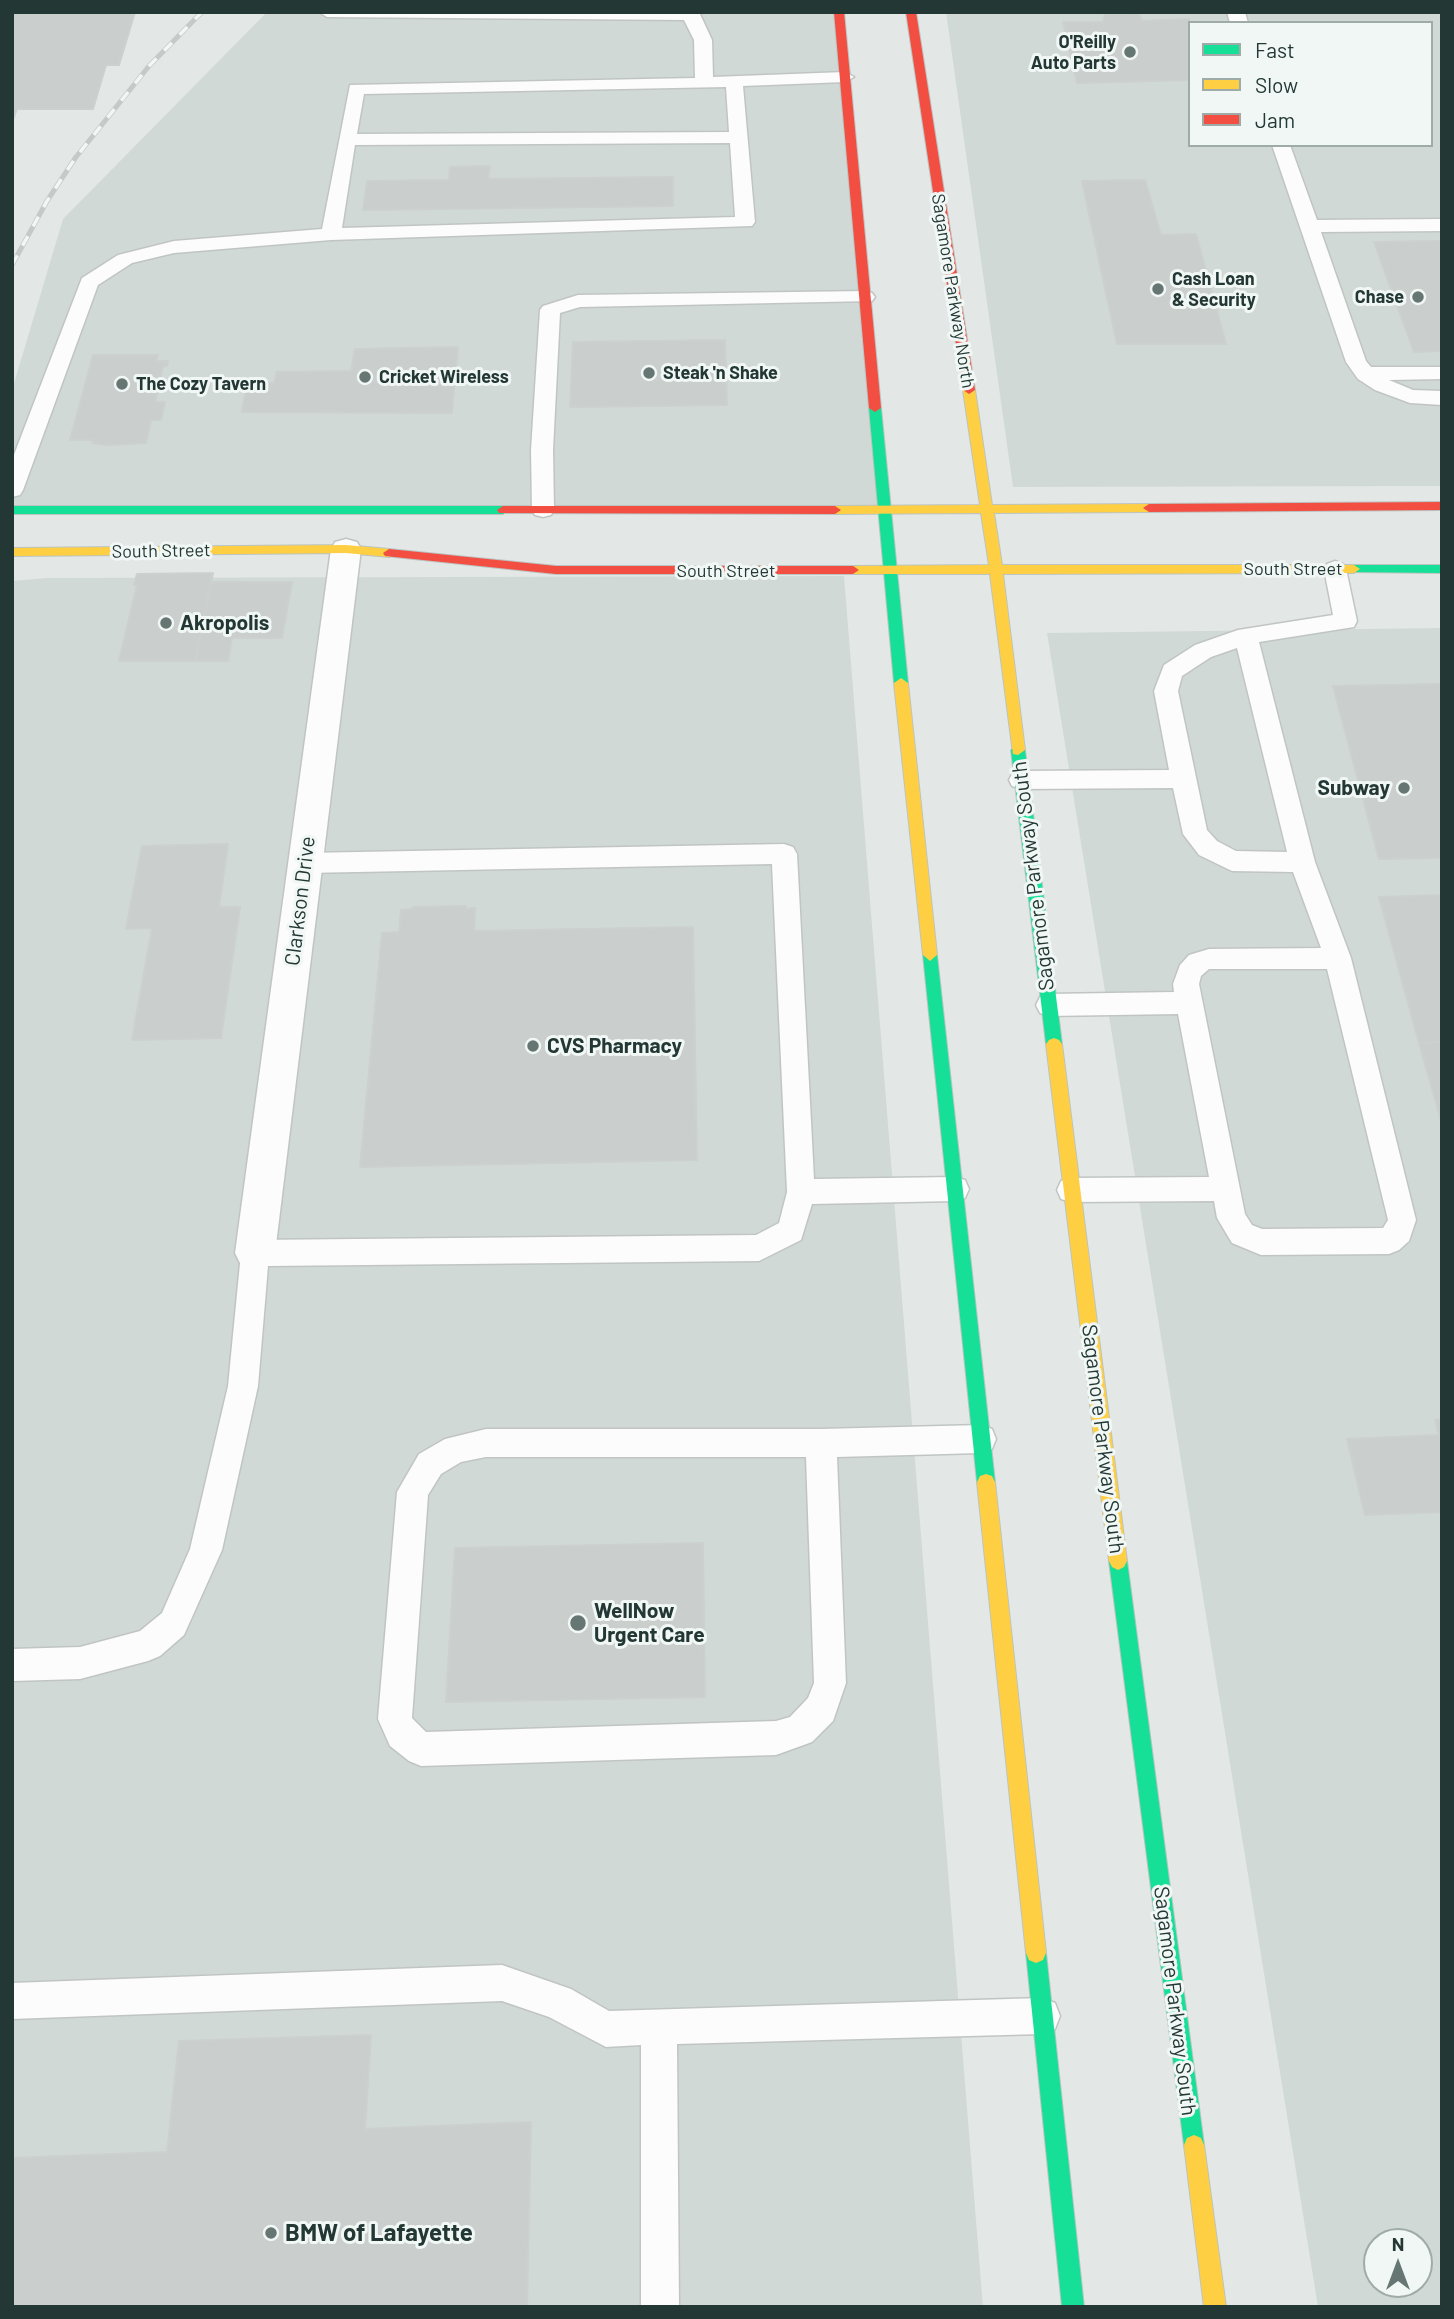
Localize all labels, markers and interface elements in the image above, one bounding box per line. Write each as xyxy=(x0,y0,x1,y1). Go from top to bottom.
legend xyxy=(1188,21,1433,147)
place label: O'Reilly Auto Parts xyxy=(1031,31,1116,74)
text: Fast xyxy=(1255,37,1295,62)
marker: O'Reilly Auto Parts xyxy=(1122,44,1138,60)
text: Slow xyxy=(1255,72,1298,97)
text: Jam xyxy=(1255,107,1295,132)
street label: Sagamore Parkway North xyxy=(927,192,979,390)
place label: Cash Loan & Security xyxy=(1172,268,1256,310)
marker: Cash Loan & Security xyxy=(1150,281,1166,297)
place label: Chase xyxy=(1355,286,1404,308)
marker: Chase xyxy=(1410,289,1426,305)
place label: Steak 'n Shake xyxy=(663,362,778,384)
marker: Steak 'n Shake xyxy=(641,365,657,381)
place label: Cricket Wireless xyxy=(379,366,509,388)
marker: Cricket Wireless xyxy=(357,369,373,385)
place label: The Cozy Tavern xyxy=(136,373,266,395)
marker: The Cozy Tavern xyxy=(114,376,130,392)
street label: South Street xyxy=(111,539,211,563)
street label: South Street xyxy=(1244,558,1342,580)
street label: South Street xyxy=(677,560,775,582)
place label: Akropolis xyxy=(180,610,269,636)
marker: Akropolis xyxy=(158,615,174,631)
street label: Sagamore Parkway South xyxy=(1006,760,1060,992)
place label: Subway xyxy=(1317,775,1390,801)
marker: Subway xyxy=(1396,780,1412,796)
street label: Clarkson Drive xyxy=(280,835,320,967)
place label: CVS Pharmacy xyxy=(547,1033,682,1059)
marker: CVS Pharmacy xyxy=(525,1038,541,1054)
street label: Sagamore Parkway South xyxy=(1076,1323,1130,1555)
place label: WellNow Urgent Care xyxy=(594,1598,705,1648)
marker: WellNow Urgent Care xyxy=(568,1613,588,1633)
street label: Sagamore Parkway South xyxy=(1148,1885,1202,2117)
place label: BMW of Lafayette xyxy=(285,2219,473,2247)
marker: BMW of Lafayette xyxy=(263,2225,279,2241)
north arrow xyxy=(1363,2228,1433,2298)
text: N xyxy=(1392,2232,1404,2255)

